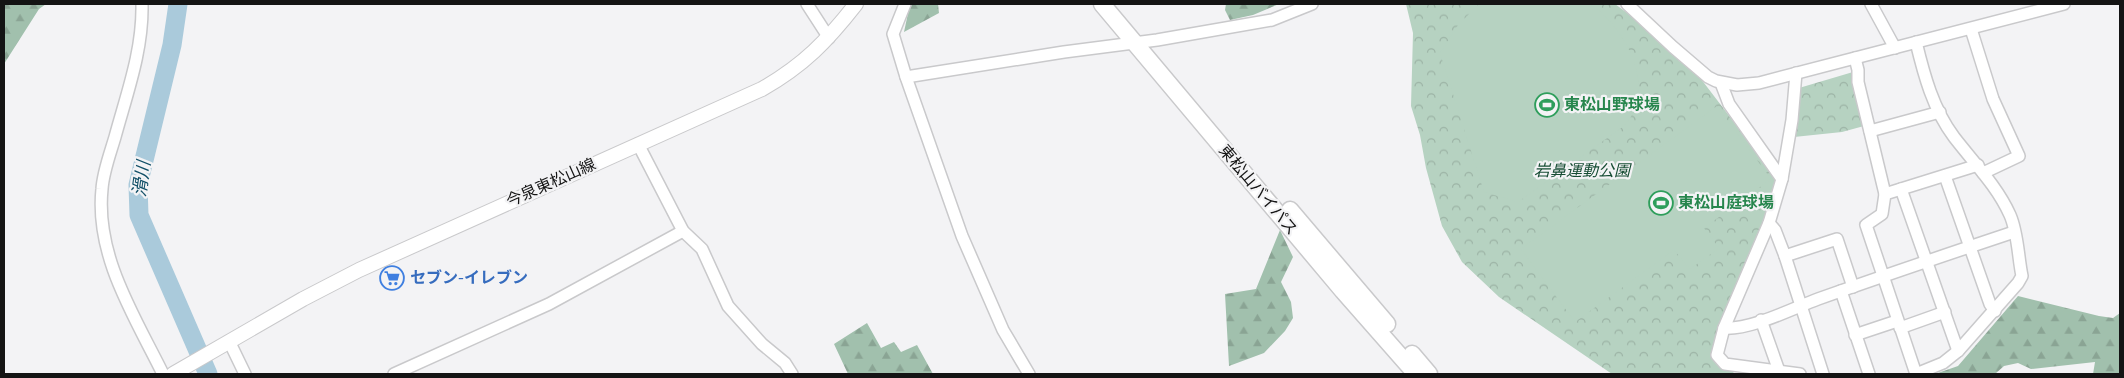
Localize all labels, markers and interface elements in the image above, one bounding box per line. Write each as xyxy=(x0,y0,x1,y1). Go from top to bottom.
sports icon: 東松山野球場 xyxy=(1534,92,1560,118)
place label: 東松山野球場 xyxy=(1564,93,1660,117)
street label: 東松山バイパス xyxy=(1213,140,1303,240)
street label: 今泉東松山線 xyxy=(502,153,600,213)
water label: 滑川 xyxy=(126,157,158,199)
park label: 岩鼻運動公園 xyxy=(1534,159,1632,183)
sports icon: 東松山庭球場 xyxy=(1648,190,1674,216)
place label: 東松山庭球場 xyxy=(1678,191,1774,215)
supermarket icon: セブン-イレブン xyxy=(379,265,405,291)
place label: セブン-イレブン xyxy=(410,266,528,290)

